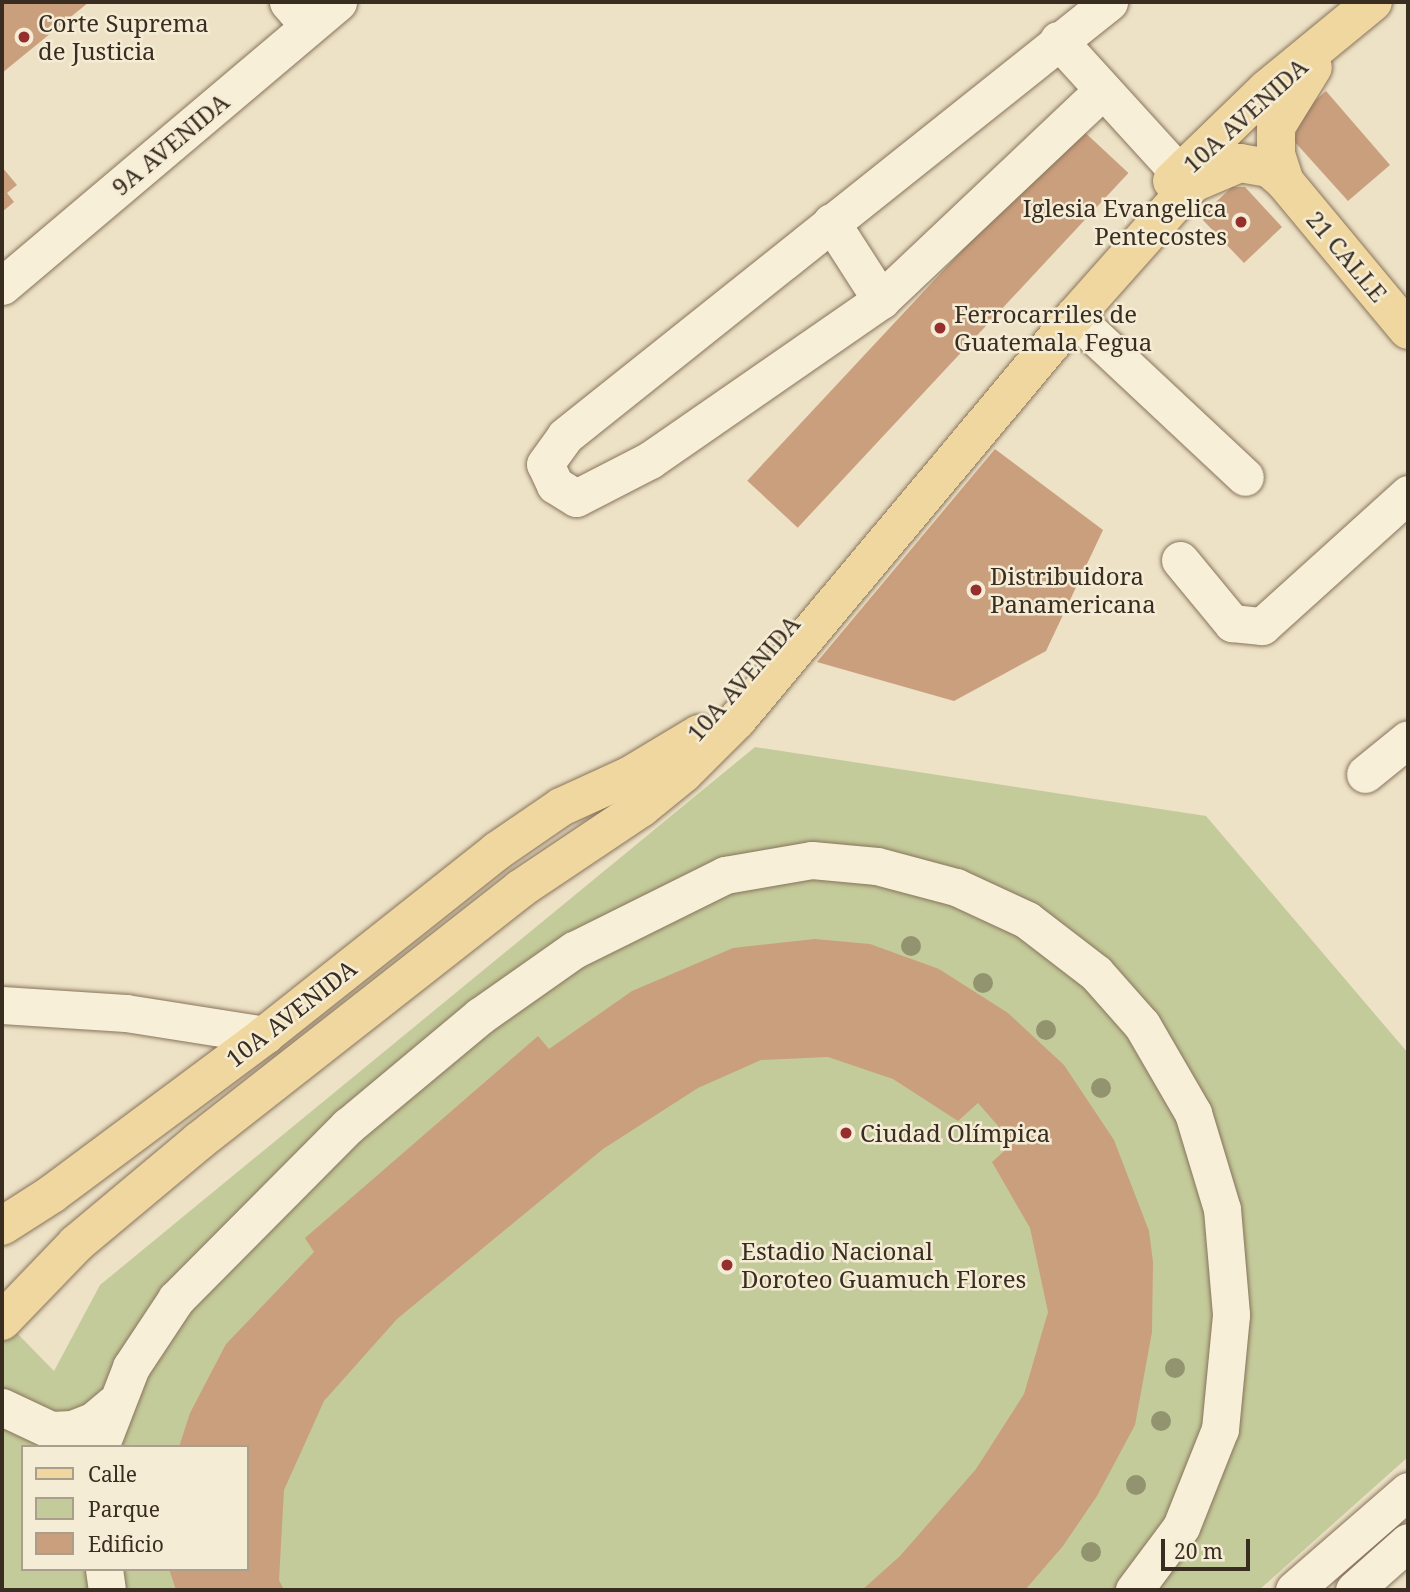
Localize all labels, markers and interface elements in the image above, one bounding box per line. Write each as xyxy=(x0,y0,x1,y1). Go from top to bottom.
place label: Corte Suprema de Justicia xyxy=(38,9,209,65)
marker: Corte Suprema de Justicia xyxy=(16,29,32,45)
street label: 10A AVENIDA xyxy=(1177,52,1313,178)
street label: 9A AVENIDA xyxy=(106,87,234,201)
place label: Iglesia Evangelica Pentecostes xyxy=(1023,194,1227,250)
street label: 21 CALLE xyxy=(1301,205,1393,307)
marker: Iglesia Evangelica Pentecostes xyxy=(1233,214,1249,230)
place label: Ferrocarriles de Guatemala Fegua xyxy=(954,300,1152,356)
marker: Ferrocarriles de Guatemala Fegua xyxy=(932,320,948,336)
place label: Distribuidora Panamericana xyxy=(990,562,1156,618)
marker: Distribuidora Panamericana xyxy=(968,582,984,598)
street label: 10A AVENIDA xyxy=(681,609,805,747)
street label: 10A AVENIDA xyxy=(220,953,362,1073)
place label: Ciudad Olímpica xyxy=(860,1119,1050,1147)
marker: Ciudad Olímpica xyxy=(838,1125,854,1141)
place label: Estadio Nacional Doroteo Guamuch Flores xyxy=(741,1237,1026,1293)
marker: Estadio Nacional Doroteo Guamuch Flores xyxy=(719,1257,735,1273)
legend xyxy=(21,1445,248,1571)
text: Calle xyxy=(88,1460,137,1488)
text: Parque xyxy=(88,1495,160,1523)
scale bar xyxy=(1165,1526,1254,1570)
text: Edificio xyxy=(88,1530,164,1558)
text: 20 m xyxy=(1174,1537,1223,1565)

